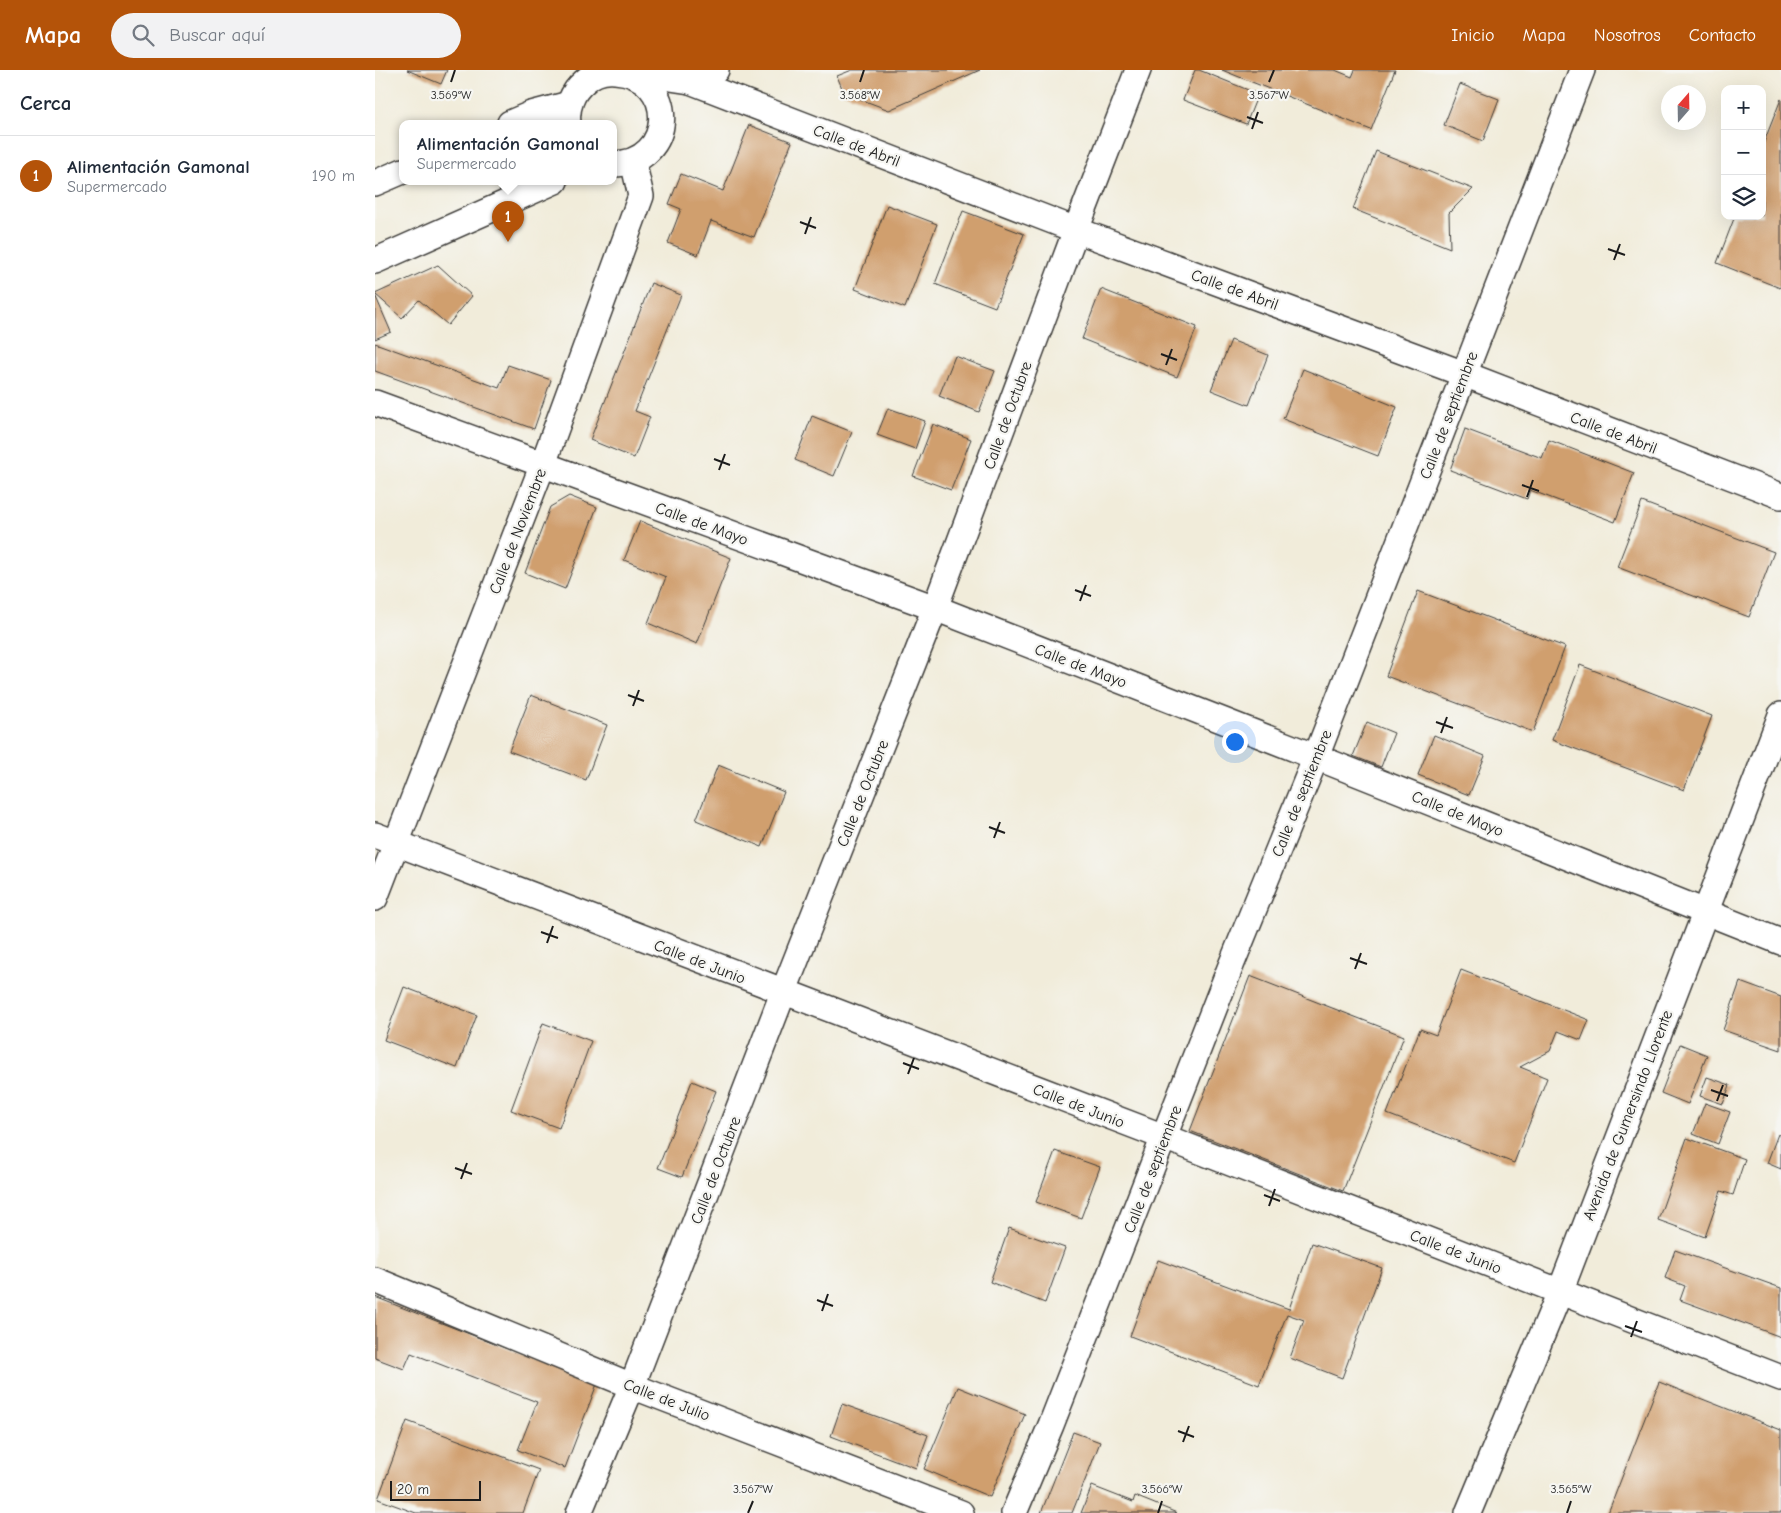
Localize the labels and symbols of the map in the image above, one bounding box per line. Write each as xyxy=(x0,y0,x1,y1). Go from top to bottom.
north arrow xyxy=(1661,85,1706,130)
text: 3.569°W xyxy=(431,88,472,102)
text: 3.568°W xyxy=(840,88,881,102)
text: 3.567°W xyxy=(1249,88,1290,102)
street label: Calle de Abril xyxy=(811,121,903,171)
pin: 1 xyxy=(492,201,524,242)
street label: Calle de Abril xyxy=(1189,266,1281,314)
street label: Calle de septiembre xyxy=(1416,349,1482,482)
street label: Calle de Octubre xyxy=(980,359,1036,472)
street label: Calle de Abril xyxy=(1568,408,1660,458)
street label: Calle de Noviembre xyxy=(486,466,550,597)
street label: Calle de Mayo xyxy=(653,499,750,549)
street label: Calle de Mayo xyxy=(1032,640,1129,692)
street label: Calle de septiembre xyxy=(1268,727,1336,859)
your location xyxy=(1222,729,1248,755)
street label: Calle de Octubre xyxy=(833,737,893,849)
street label: Calle de Mayo xyxy=(1409,787,1506,841)
street label: Calle de Junio xyxy=(651,936,748,988)
street label: Avenida de Gumersindo Llorente xyxy=(1579,1008,1676,1223)
street label: Calle de Junio xyxy=(1030,1080,1127,1132)
street label: Calle de septiembre xyxy=(1120,1103,1186,1236)
street label: Calle de Octubre xyxy=(687,1114,745,1227)
street label: Calle de Junio xyxy=(1407,1226,1504,1278)
street label: Calle de Julio xyxy=(621,1375,713,1425)
scale bar xyxy=(390,1478,481,1501)
text: 3.567°W xyxy=(733,1482,774,1496)
text: 3.566°W xyxy=(1142,1482,1183,1496)
text: 3.565°W xyxy=(1551,1482,1592,1496)

